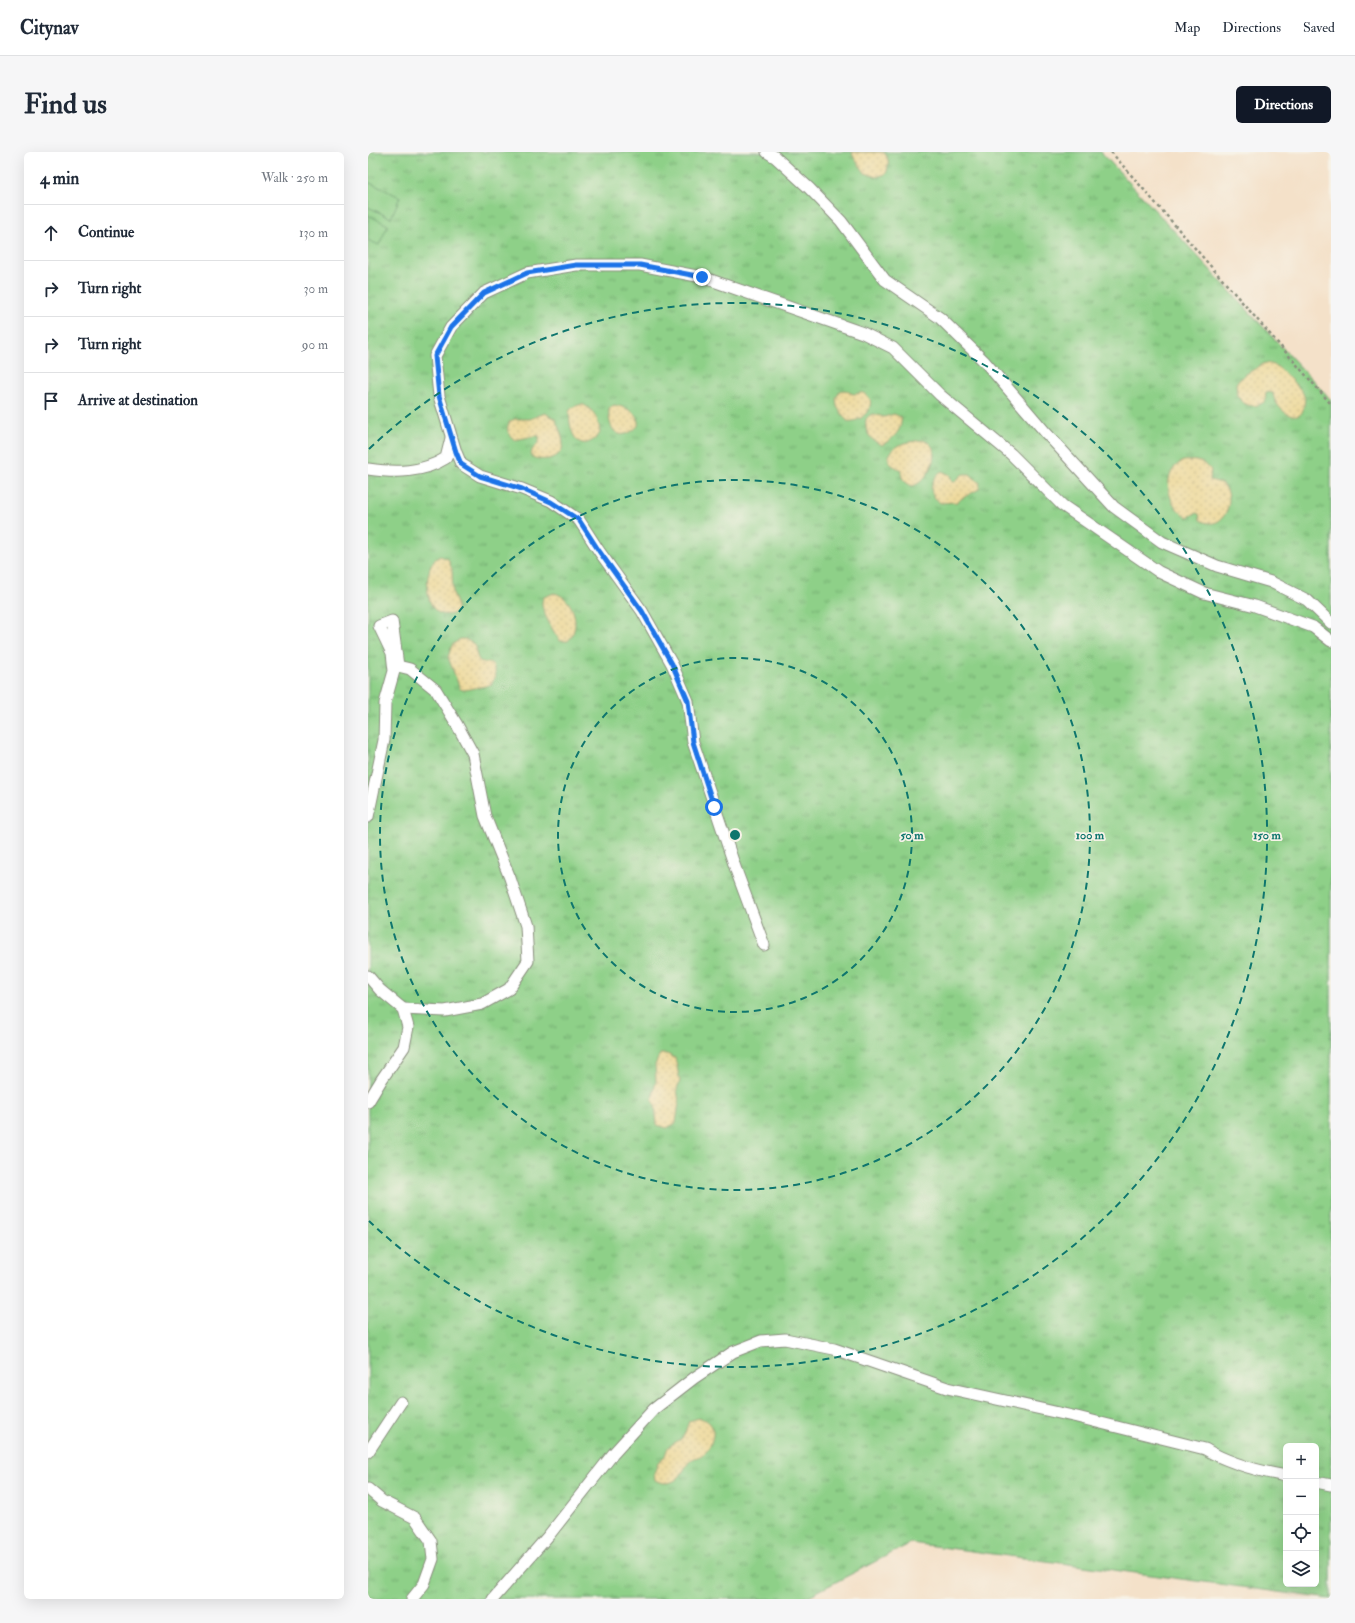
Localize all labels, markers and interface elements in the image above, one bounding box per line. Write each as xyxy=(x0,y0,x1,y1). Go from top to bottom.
text: Citynav xyxy=(20,16,79,40)
text: Map xyxy=(1174,19,1200,36)
text: Directions xyxy=(1222,19,1281,36)
text: Saved xyxy=(1303,19,1335,36)
button: Directions xyxy=(1236,86,1331,123)
text: Find us xyxy=(24,87,107,122)
text: 4 min xyxy=(40,168,79,189)
text: Walk · 250 m xyxy=(261,170,328,186)
icon: ahead xyxy=(40,222,62,244)
text: Continue xyxy=(78,223,134,242)
text: 130 m xyxy=(299,225,328,241)
route end xyxy=(693,268,711,286)
icon: right xyxy=(40,278,62,300)
text: Turn right xyxy=(78,279,141,298)
text: 30 m xyxy=(304,281,328,297)
icon: right xyxy=(40,334,62,356)
text: Turn right xyxy=(78,335,141,354)
text: 90 m xyxy=(302,337,328,353)
icon: arrive xyxy=(40,390,62,412)
text: Arrive at destination xyxy=(78,391,198,410)
route start xyxy=(705,798,723,816)
centre of rings xyxy=(728,828,742,842)
text: 50 m xyxy=(900,828,924,843)
text: 100 m xyxy=(1076,828,1105,843)
text: 150 m xyxy=(1253,828,1281,843)
map controls xyxy=(1283,1443,1319,1587)
button: + xyxy=(1283,1443,1319,1479)
button: − xyxy=(1283,1479,1319,1515)
button: locate xyxy=(1283,1515,1319,1551)
button: layers xyxy=(1283,1551,1319,1587)

